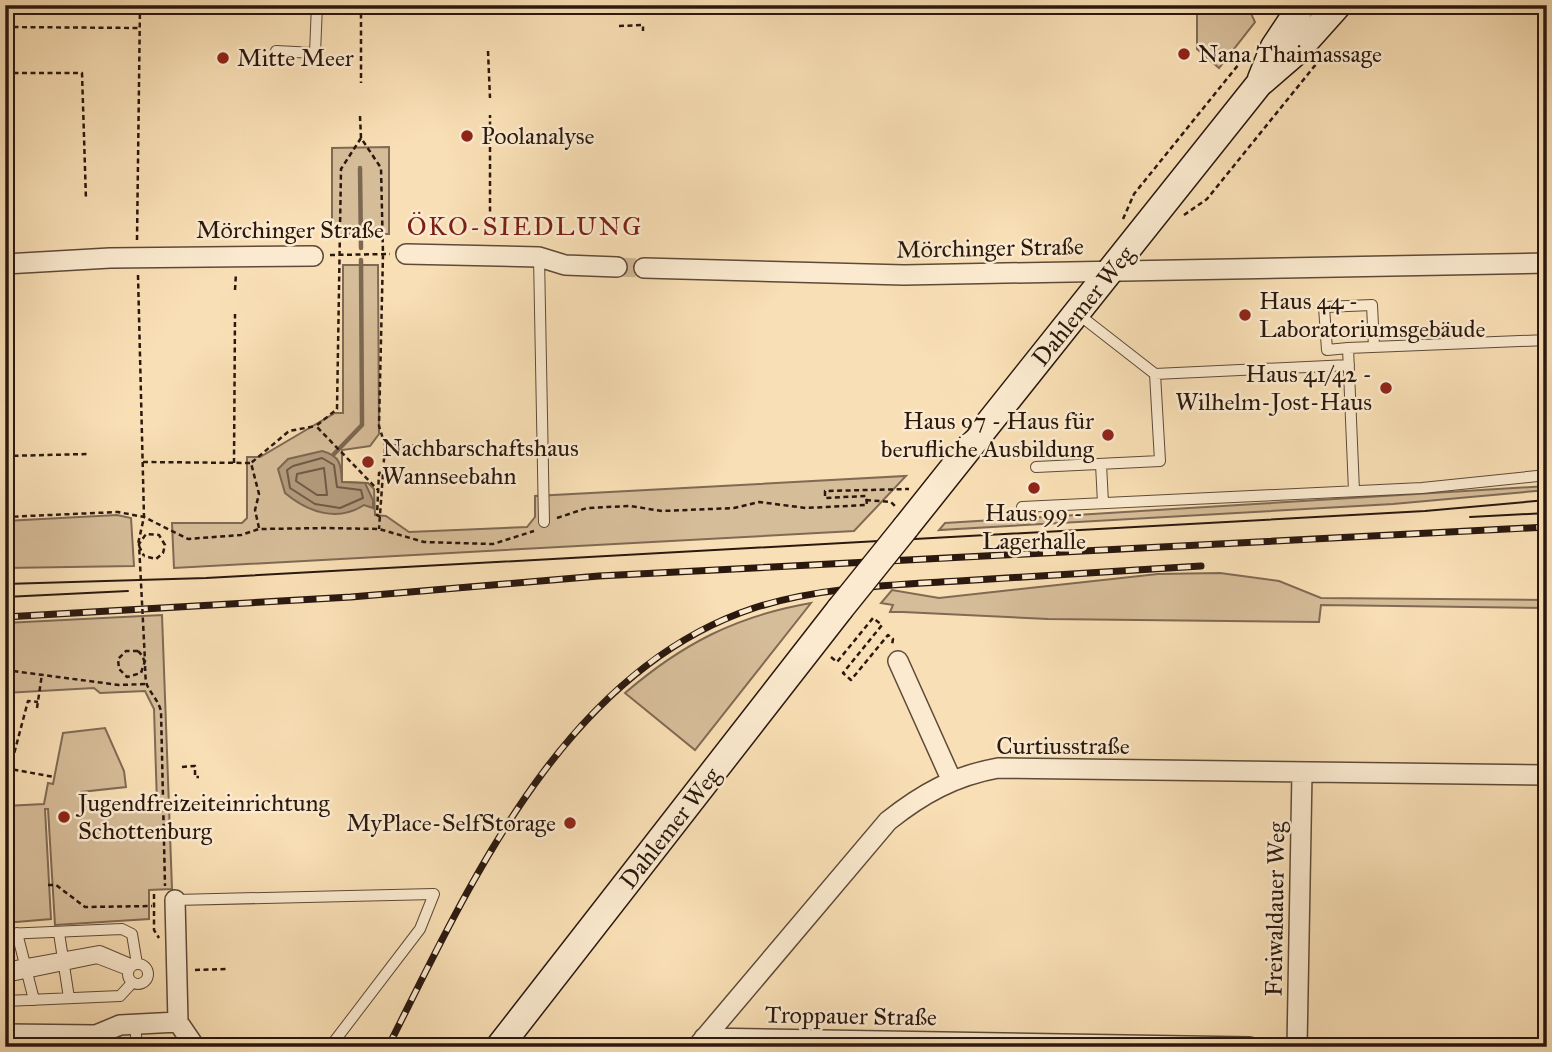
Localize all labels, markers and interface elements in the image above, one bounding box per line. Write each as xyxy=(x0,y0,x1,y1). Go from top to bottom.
place label: Nana Thaimassage xyxy=(1198,39,1382,69)
place label: Mitte Meer xyxy=(237,43,354,73)
marker: Nana Thaimassage xyxy=(1176,46,1192,62)
marker: Mitte Meer xyxy=(215,50,231,66)
place label: Poolanalyse xyxy=(481,121,594,151)
marker: Poolanalyse xyxy=(459,128,475,144)
district label: ÖKO-SIEDLUNG xyxy=(407,210,643,242)
street label: Mörchinger Straße xyxy=(196,215,384,245)
street label: Mörchinger Straße xyxy=(896,231,1084,265)
street label: Dahlemer Weg xyxy=(1025,239,1141,372)
place label: Haus 44 - Laboratoriumsgebäude xyxy=(1259,286,1486,344)
marker: Haus 44 - Laboratoriumsgebäude xyxy=(1237,307,1253,323)
place label: Haus 41/42 - Wilhelm-Jost-Haus xyxy=(1175,359,1372,417)
marker: Haus 41/42 - Wilhelm-Jost-Haus xyxy=(1378,380,1394,396)
place label: Haus 97 - Haus für berufliche Ausbildung xyxy=(881,406,1095,464)
marker: Haus 97 - Haus für berufliche Ausbildung xyxy=(1100,427,1116,443)
place label: Nachbarschaftshaus Wannseebahn xyxy=(382,433,579,491)
marker: Nachbarschaftshaus Wannseebahn xyxy=(360,454,376,470)
marker: Haus 99 - Lagerhalle xyxy=(1026,480,1042,496)
place label: Haus 99 - Lagerhalle xyxy=(982,498,1086,556)
street label: Curtiusstraße xyxy=(996,731,1130,761)
street label: Dahlemer Weg xyxy=(613,761,727,895)
place label: Jugendfreizeiteinrichtung Schottenburg xyxy=(75,788,330,846)
place label: MyPlace-SelfStorage xyxy=(346,808,556,838)
marker: Jugendfreizeiteinrichtung Schottenburg xyxy=(56,809,72,825)
marker: MyPlace-SelfStorage xyxy=(562,815,578,831)
street label: Freiwaldauer Weg xyxy=(1258,821,1292,997)
street label: Troppauer Straße xyxy=(765,1000,937,1032)

